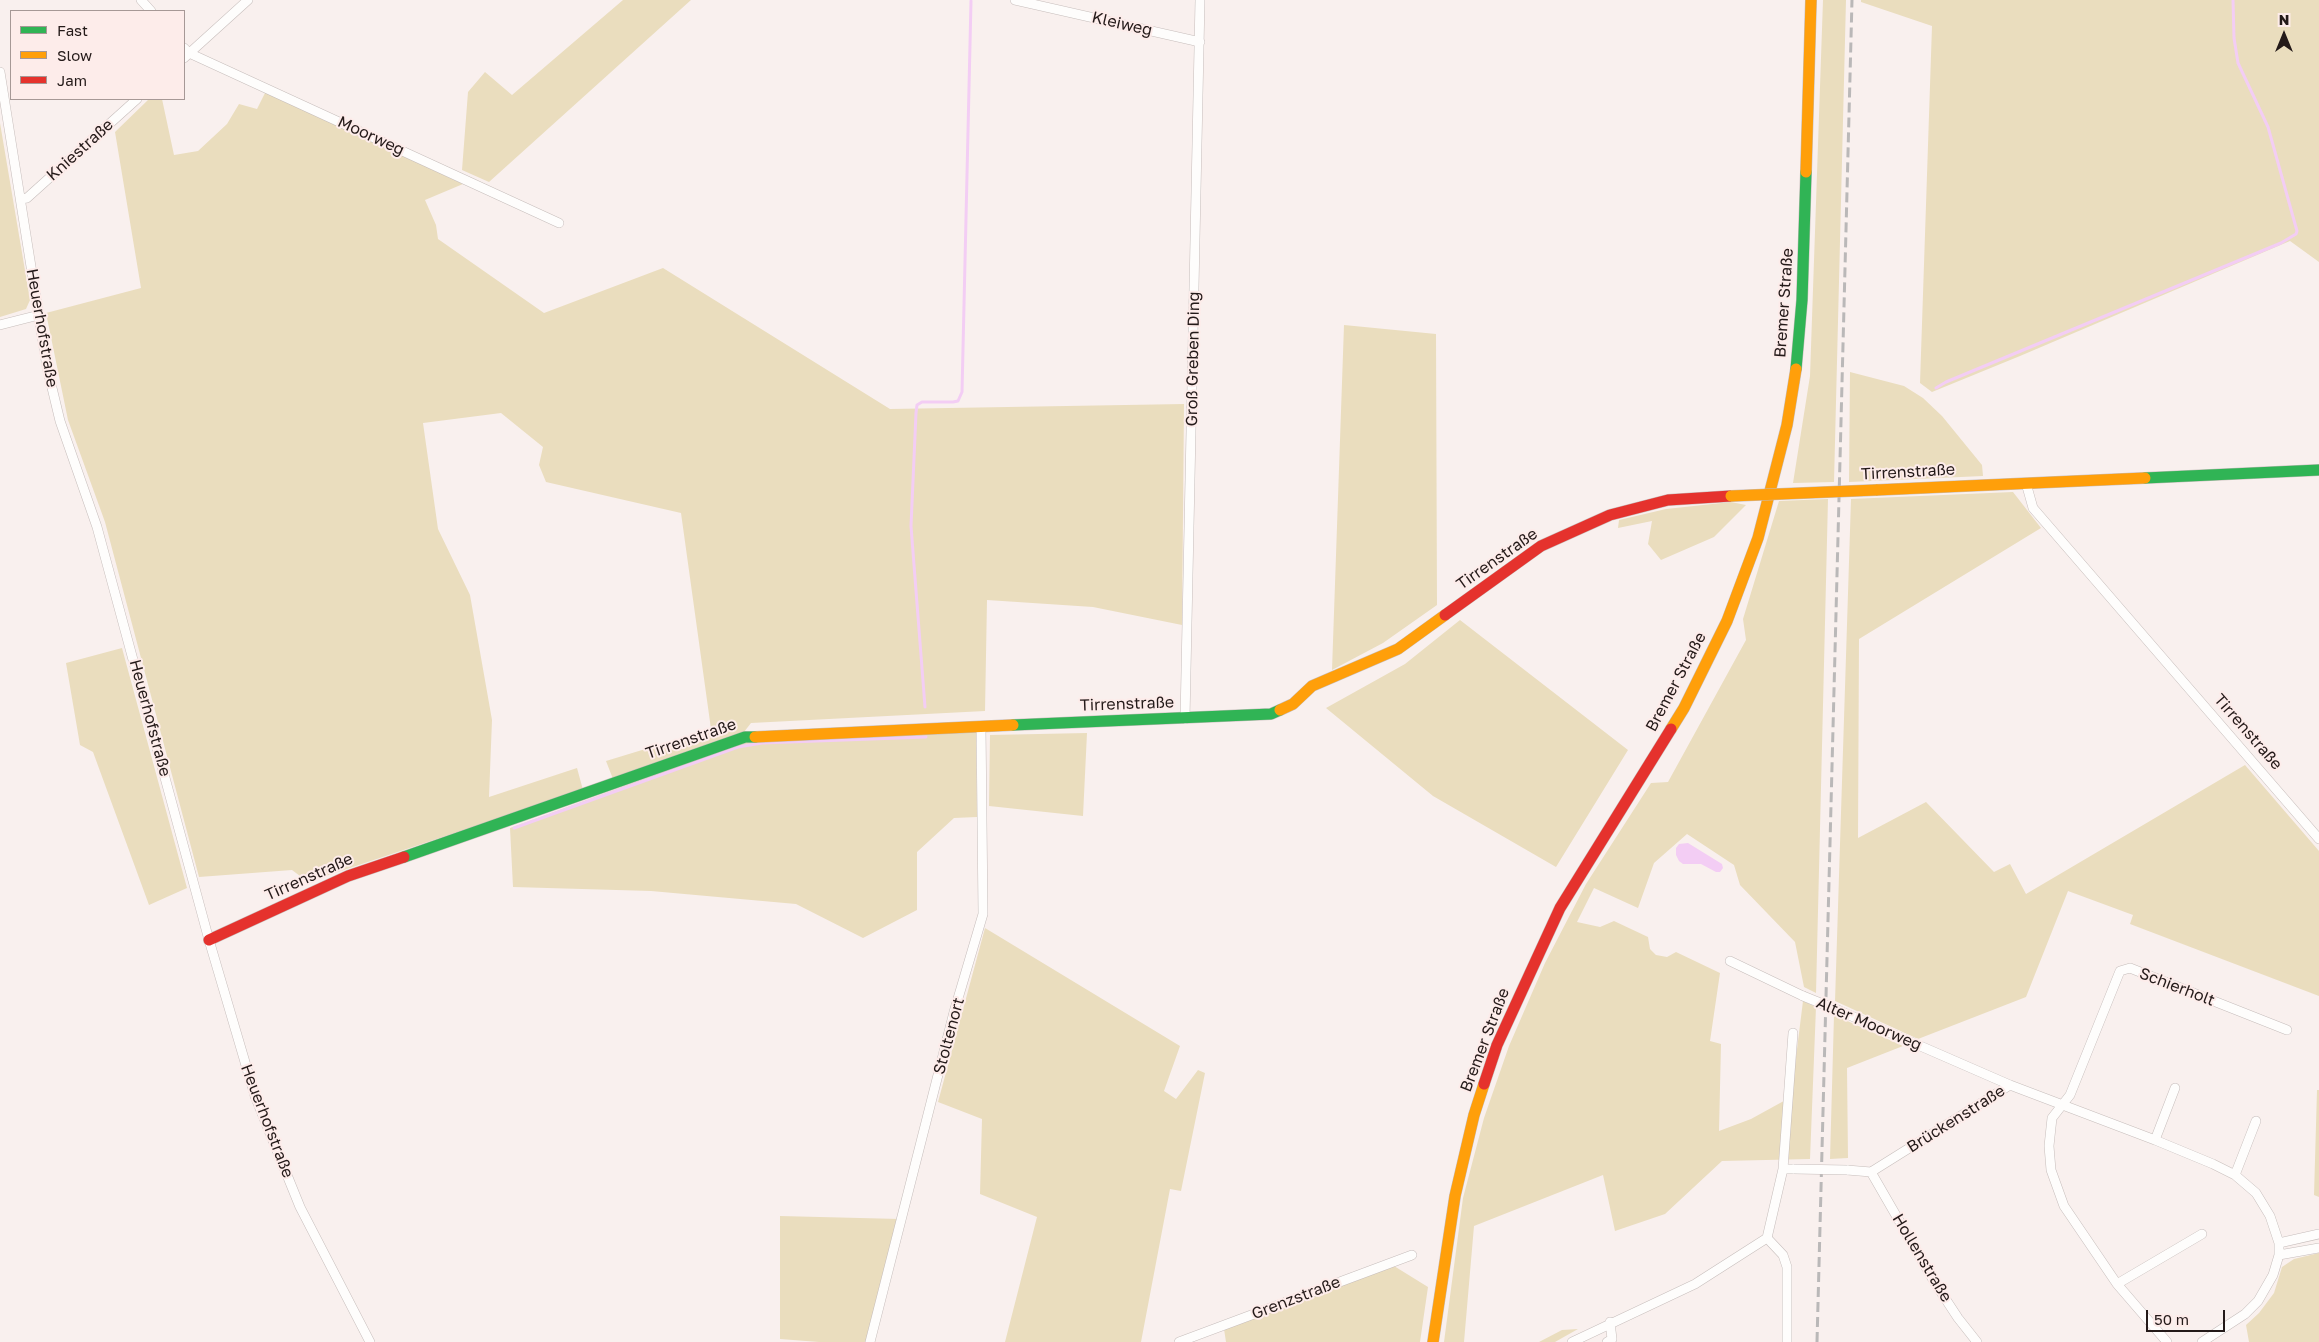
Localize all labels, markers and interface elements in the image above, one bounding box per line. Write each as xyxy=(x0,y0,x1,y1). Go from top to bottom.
street label: Kleiweg xyxy=(1090,8,1154,40)
legend xyxy=(10,10,185,100)
north arrow xyxy=(2259,10,2309,60)
text: N xyxy=(2279,11,2289,28)
text: Fast xyxy=(57,21,88,39)
text: Slow xyxy=(57,46,92,64)
text: Jam xyxy=(57,71,87,89)
street label: Moorweg xyxy=(335,112,407,160)
street label: Kniestraße xyxy=(43,115,117,185)
street label: Bremer Straße xyxy=(1771,248,1797,358)
street label: Heuerhofstraße xyxy=(22,267,62,389)
street label: Groß Greben Ding xyxy=(1182,291,1204,427)
street label: Tirrenstraße xyxy=(1860,460,1956,484)
street label: Tirrenstraße xyxy=(1453,524,1541,594)
street label: Bremer Straße xyxy=(1642,629,1710,735)
street label: Heuerhofstraße xyxy=(125,657,175,779)
street label: Tirrenstraße xyxy=(2210,690,2286,774)
street label: Tirrenstraße xyxy=(1080,693,1174,715)
street label: Tirrenstraße xyxy=(643,715,739,763)
street label: Tirrenstraße xyxy=(262,849,356,905)
street label: Schierholt xyxy=(2137,964,2217,1010)
street label: Bremer Straße xyxy=(1456,985,1514,1095)
street label: Alter Moorweg xyxy=(1813,993,1925,1055)
street label: Stoltenort xyxy=(930,995,968,1077)
street label: Heuerhofstraße xyxy=(236,1061,298,1181)
street label: Brückenstraße xyxy=(1904,1081,2008,1157)
street label: Hollenstraße xyxy=(1888,1210,1956,1306)
street label: Grenzstraße xyxy=(1249,1272,1343,1324)
scale bar xyxy=(2149,1300,2228,1332)
text: 50 m xyxy=(2154,1310,2189,1328)

